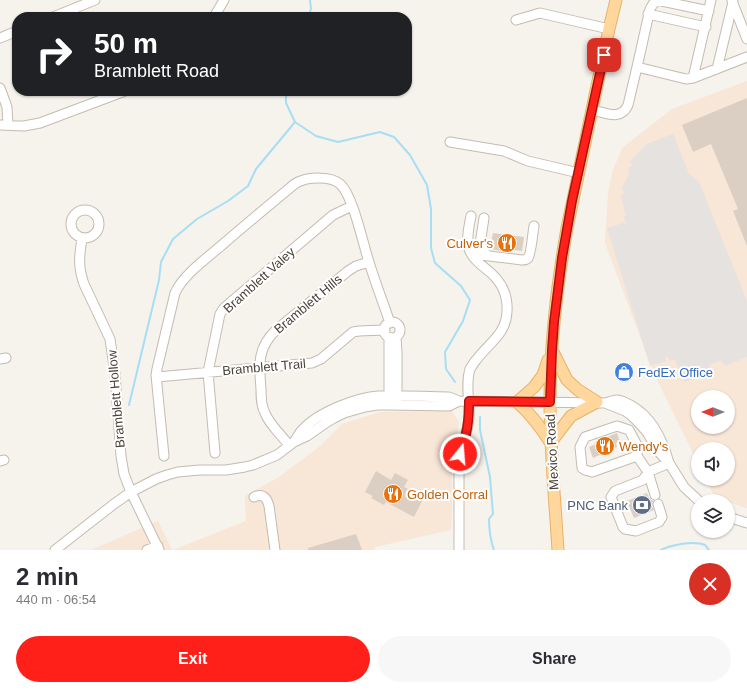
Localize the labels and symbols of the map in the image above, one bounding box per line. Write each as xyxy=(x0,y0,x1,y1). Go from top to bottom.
pin xyxy=(587,38,621,72)
restaurant icon: Culver's xyxy=(496,232,518,254)
place label: Culver's xyxy=(446,236,493,251)
street label: Bramblett Valey xyxy=(220,244,298,316)
street label: Bramblett Hills xyxy=(271,271,345,337)
street label: Bramblett Hollow xyxy=(104,349,128,449)
street label: Bramblett Trail xyxy=(222,356,307,378)
shop icon: FedEx Office xyxy=(613,361,635,383)
place label: FedEx Office xyxy=(638,365,713,380)
north arrow xyxy=(691,390,735,434)
street label: Mexico Road xyxy=(543,414,561,490)
position arrow xyxy=(439,433,481,475)
restaurant icon: Wendy's xyxy=(594,435,616,457)
place label: Wendy's xyxy=(619,439,669,454)
restaurant icon: Golden Corral xyxy=(382,483,404,505)
place label: Golden Corral xyxy=(407,487,488,502)
bank icon: PNC Bank xyxy=(631,494,653,516)
place label: PNC Bank xyxy=(567,498,628,513)

